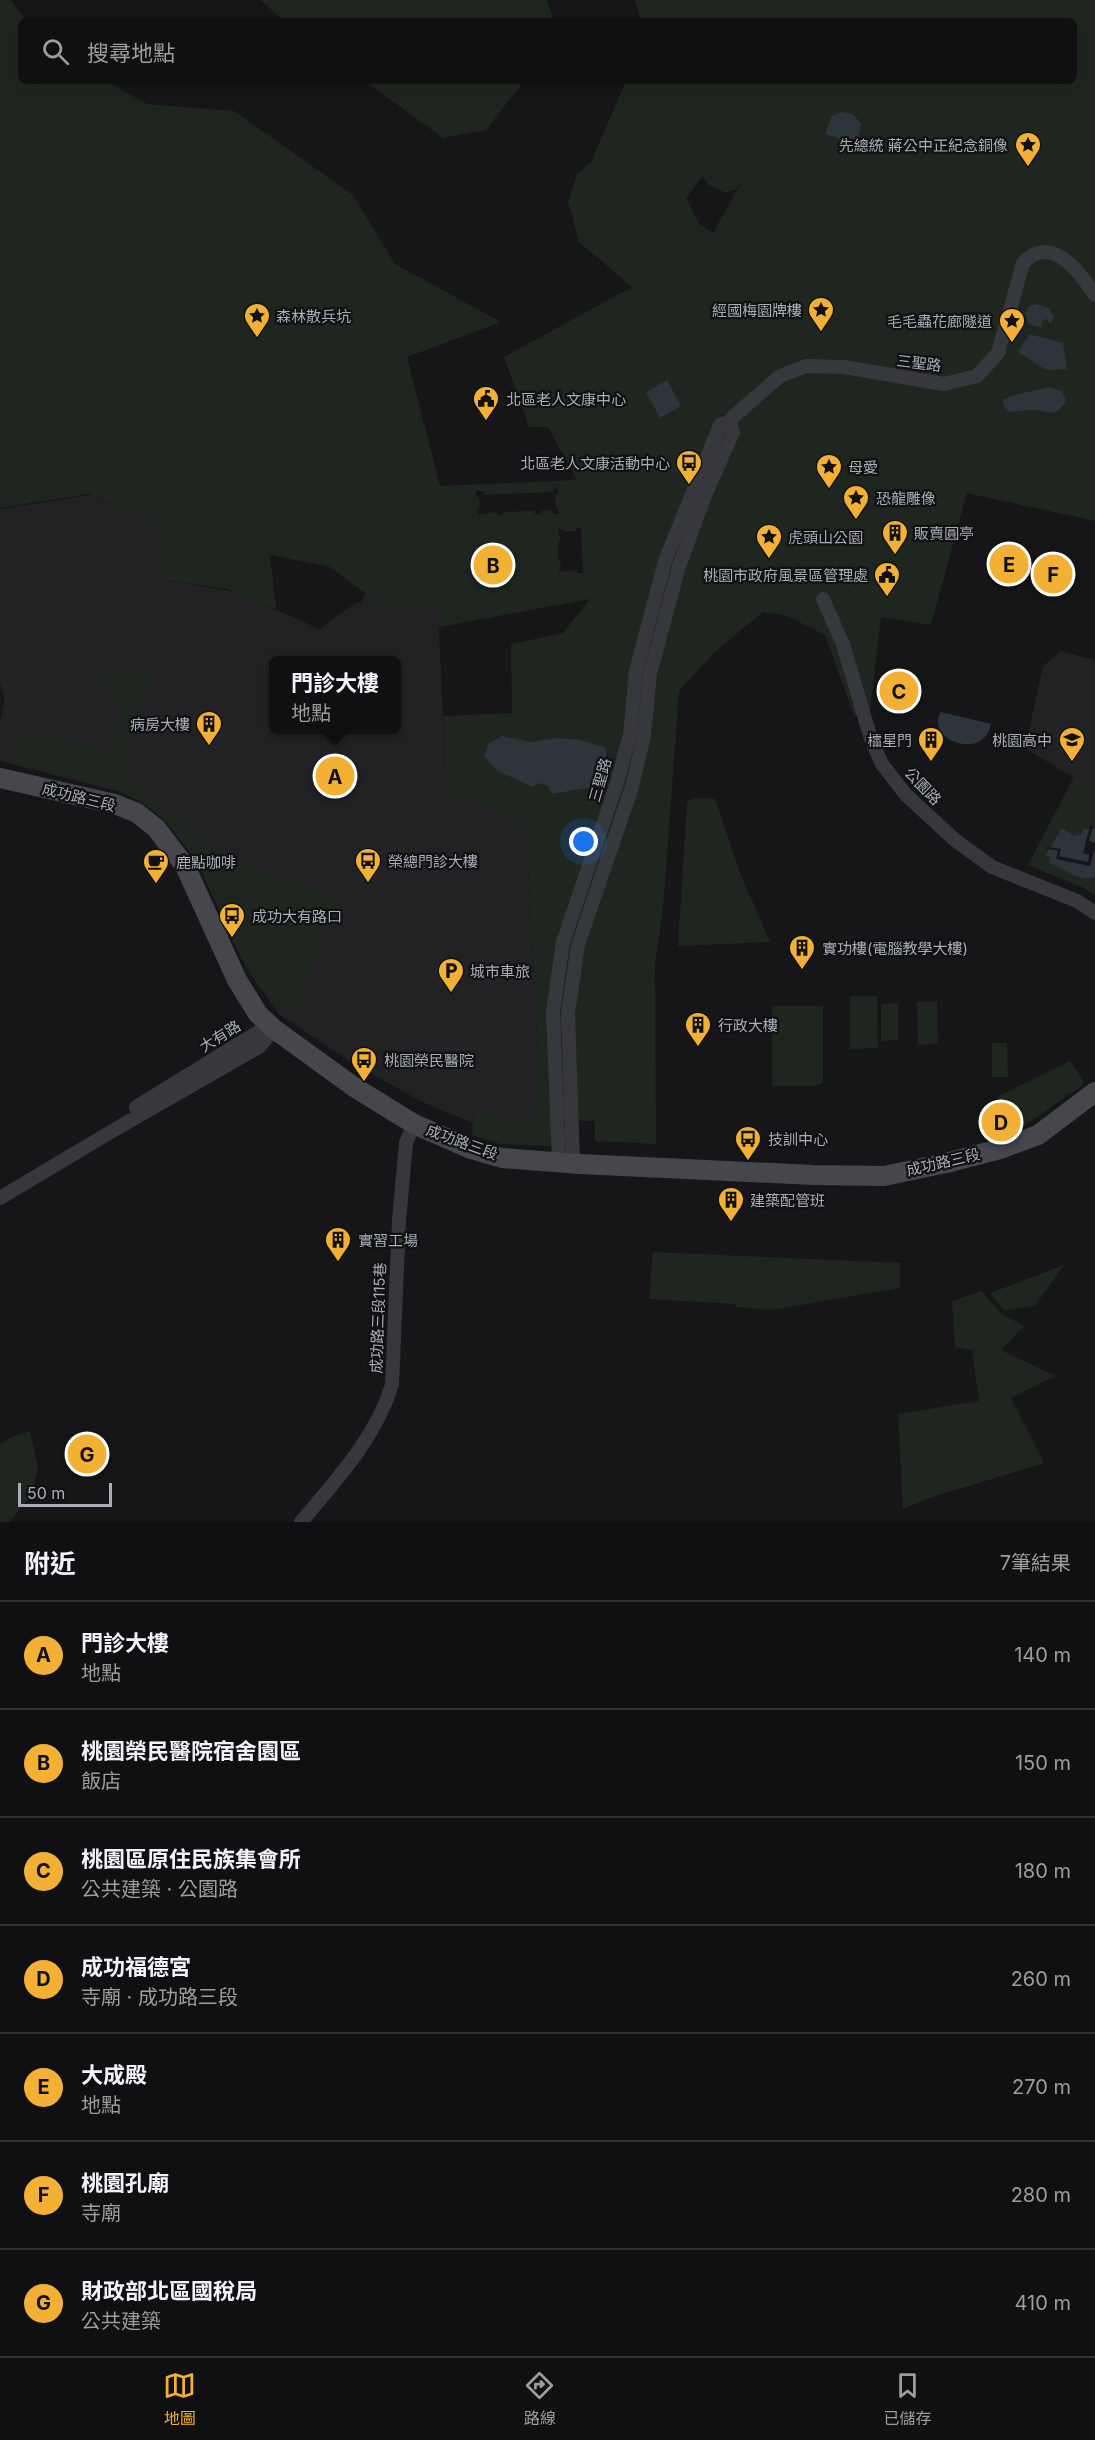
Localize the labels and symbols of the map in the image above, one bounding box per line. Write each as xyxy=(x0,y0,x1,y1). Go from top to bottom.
place icon: 先總統 蔣公中正紀念銅像 xyxy=(1013,130,1043,168)
place label: 先總統 蔣公中正紀念銅像 xyxy=(839,136,1008,155)
place icon: 經國梅園牌樓 xyxy=(806,295,836,333)
place icon: 森林散兵坑 xyxy=(242,301,272,339)
place label: 經國梅園牌樓 xyxy=(712,301,802,320)
place icon: 毛毛蟲花廊隧道 xyxy=(997,306,1027,344)
place label: 森林散兵坑 xyxy=(276,307,351,326)
place label: 毛毛蟲花廊隧道 xyxy=(887,312,992,331)
street label: 三聖路 xyxy=(896,351,942,375)
public building icon: 北區老人文康中心 xyxy=(471,384,501,422)
place label: 北區老人文康中心 xyxy=(506,390,626,409)
bus stop icon: 北區老人文康活動中心 xyxy=(674,448,704,486)
place icon: 母愛 xyxy=(814,452,844,490)
place label: 北區老人文康活動中心 xyxy=(520,454,670,473)
place label: 母愛 xyxy=(848,458,878,477)
place icon: 恐龍雕像 xyxy=(841,483,871,521)
place label: 恐龍雕像 xyxy=(876,489,936,508)
building icon: 販賣圓亭 xyxy=(880,518,910,556)
place icon: 虎頭山公園 xyxy=(754,522,784,560)
place label: 販賣圓亭 xyxy=(914,524,974,543)
place label: 虎頭山公園 xyxy=(788,528,863,547)
pin: B xyxy=(474,542,512,588)
pin: E xyxy=(990,542,1028,586)
pin: F xyxy=(1034,552,1072,596)
public building icon: 桃園市政府風景區管理處 xyxy=(872,560,902,598)
place label: 桃園市政府風景區管理處 xyxy=(703,566,868,585)
pin: C xyxy=(880,668,918,714)
building icon: 病房大樓 xyxy=(194,709,224,747)
place label: 病房大樓 xyxy=(130,715,190,734)
building icon: 櫺星門 xyxy=(916,725,946,763)
school or university icon: 桃園高中 xyxy=(1057,725,1087,763)
place label: 櫺星門 xyxy=(867,731,912,750)
place label: 桃園高中 xyxy=(992,731,1052,750)
pin: A xyxy=(316,754,354,798)
street label: 三聖路 xyxy=(585,756,615,804)
street label: 公園路 xyxy=(901,763,945,809)
street label: 成功路三段 xyxy=(40,779,118,815)
your location xyxy=(569,827,598,856)
bus stop icon: 榮總門診大樓 xyxy=(353,846,383,884)
cafe icon: 鹿點咖啡 xyxy=(141,847,171,885)
place label: 榮總門診大樓 xyxy=(388,852,478,871)
place label: 鹿點咖啡 xyxy=(176,853,236,872)
bus stop icon: 成功大有路口 xyxy=(217,901,247,939)
place label: 成功大有路口 xyxy=(252,907,342,926)
building icon: 實功樓(電腦教學大樓) xyxy=(787,933,817,971)
place label: 實功樓(電腦教學大樓) xyxy=(822,939,968,958)
parking icon: 城市車旅 xyxy=(436,956,466,994)
place label: 城市車旅 xyxy=(470,962,530,981)
building icon: 行政大樓 xyxy=(683,1010,713,1048)
street label: 大有路 xyxy=(196,1016,244,1056)
place label: 行政大樓 xyxy=(718,1016,778,1035)
bus stop icon: 桃園榮民醫院 xyxy=(349,1045,379,1083)
place label: 桃園榮民醫院 xyxy=(384,1051,474,1070)
pin: D xyxy=(982,1100,1020,1144)
street label: 成功路三段 xyxy=(424,1120,500,1164)
bus stop icon: 技訓中心 xyxy=(733,1124,763,1162)
place label: 技訓中心 xyxy=(768,1130,828,1149)
street label: 成功路三段 xyxy=(904,1144,982,1180)
building icon: 建築配管班 xyxy=(716,1185,746,1223)
place label: 建築配管班 xyxy=(750,1191,825,1210)
building icon: 實習工場 xyxy=(323,1225,353,1263)
place label: 實習工場 xyxy=(358,1231,418,1250)
street label: 成功路三段115巷 xyxy=(367,1262,389,1374)
pin: G xyxy=(68,1432,106,1476)
scale bar xyxy=(18,1480,112,1508)

